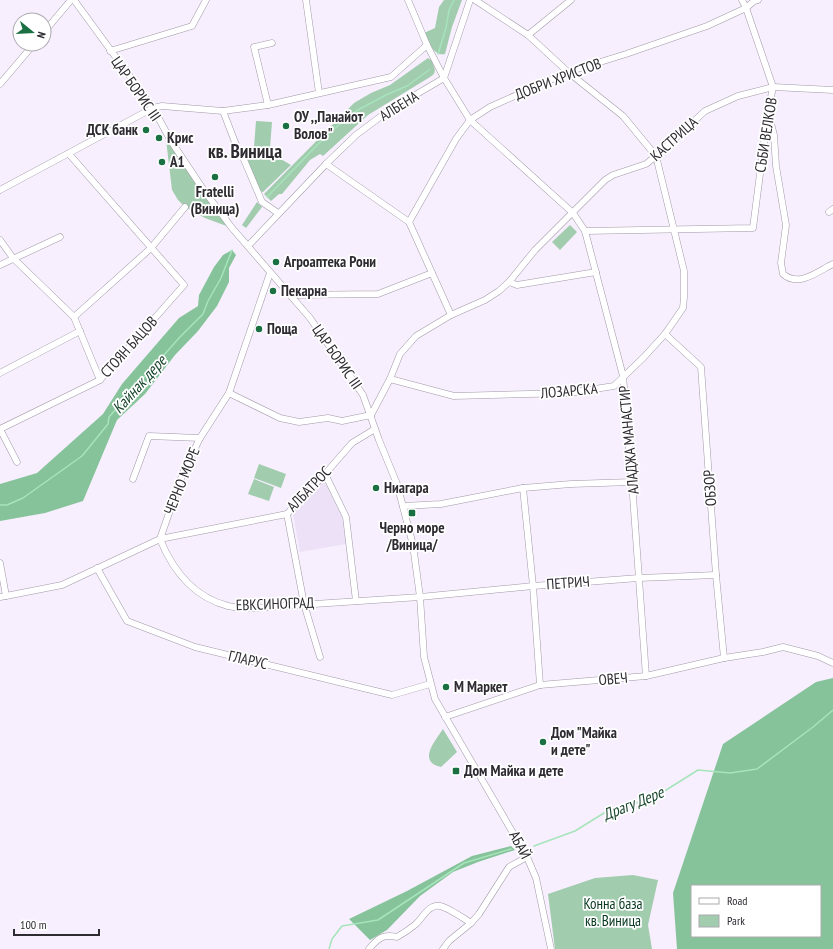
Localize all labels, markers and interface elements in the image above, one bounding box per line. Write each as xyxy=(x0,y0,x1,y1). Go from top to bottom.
north arrow xyxy=(12,12,52,52)
text: N xyxy=(34,30,49,40)
street label: ЦАР БОРИС III xyxy=(107,53,166,125)
street label: ДОБРИ ХРИСТОВ xyxy=(512,53,604,104)
street label: АЛБЕНА xyxy=(376,86,423,125)
street label: СЪБИ ВЕЛКОВ xyxy=(750,96,781,174)
place label: ОУ ,,Панайот Волов" xyxy=(294,107,364,143)
street label: КАСТРИЦА xyxy=(646,112,702,165)
place label: ДСК банк xyxy=(86,120,139,139)
marker: ОУ ,,Панайот Волов" xyxy=(281,121,291,131)
marker: ДСК банк xyxy=(141,125,151,135)
place label: Крис xyxy=(167,128,194,147)
marker: Крис xyxy=(154,133,164,143)
district label: кв. Виница xyxy=(208,139,282,163)
place label: A1 xyxy=(169,152,185,171)
marker: A1 xyxy=(157,157,167,167)
marker: Fratelli (Виница) xyxy=(210,172,220,182)
place label: Fratelli (Виница) xyxy=(190,182,240,218)
place label: Агроаптека Рони xyxy=(283,252,376,271)
marker: Агроаптека Рони xyxy=(271,257,281,267)
place label: Пекарна xyxy=(281,281,327,300)
marker: Пекарна xyxy=(268,286,278,296)
street label: СТОЯН БАЦОВ xyxy=(96,312,161,381)
place label: Поща xyxy=(267,319,298,338)
street label: ЦАР БОРИС III xyxy=(308,321,367,393)
marker: Поща xyxy=(254,324,264,334)
water label: Кайнак дере xyxy=(108,350,171,417)
street label: ЛОЗАРСКА xyxy=(539,378,599,403)
street label: АЛАДЖА МАНАСТИР xyxy=(614,385,643,495)
street label: ЧЕРНО МОРЕ xyxy=(159,444,204,517)
street label: АЛБАТРОС xyxy=(282,462,335,515)
street label: ОБЗОР xyxy=(699,469,720,507)
place label: Ниагара xyxy=(384,478,429,497)
marker: Ниагара xyxy=(371,483,381,493)
marker: Черно море /Виница/ xyxy=(407,508,417,518)
place label: Черно море /Виница/ xyxy=(379,518,445,554)
street label: ПЕТРИЧ xyxy=(546,572,590,593)
street label: ЕВКСИНОГРАД xyxy=(235,593,314,614)
street label: ГЛАРУС xyxy=(227,646,270,673)
street label: ОВЕЧ xyxy=(598,668,628,689)
place label: М Маркет xyxy=(454,677,508,696)
marker: М Маркет xyxy=(441,682,451,692)
place label: Дом "Майка и дете" xyxy=(551,723,617,759)
marker: Дом "Майка и дете" xyxy=(538,737,548,747)
place label: Дом Майка и дете xyxy=(464,761,564,780)
marker: Дом Майка и дете xyxy=(451,766,461,776)
water label: Драгу Дере xyxy=(599,781,668,825)
street label: АБАЙ xyxy=(505,827,536,862)
legend xyxy=(691,885,821,937)
text: Road xyxy=(727,893,747,908)
park label: Конна база кв. Виница xyxy=(583,894,643,930)
scale bar xyxy=(14,911,99,937)
text: Park xyxy=(727,913,745,928)
text: 100 m xyxy=(20,917,47,932)

